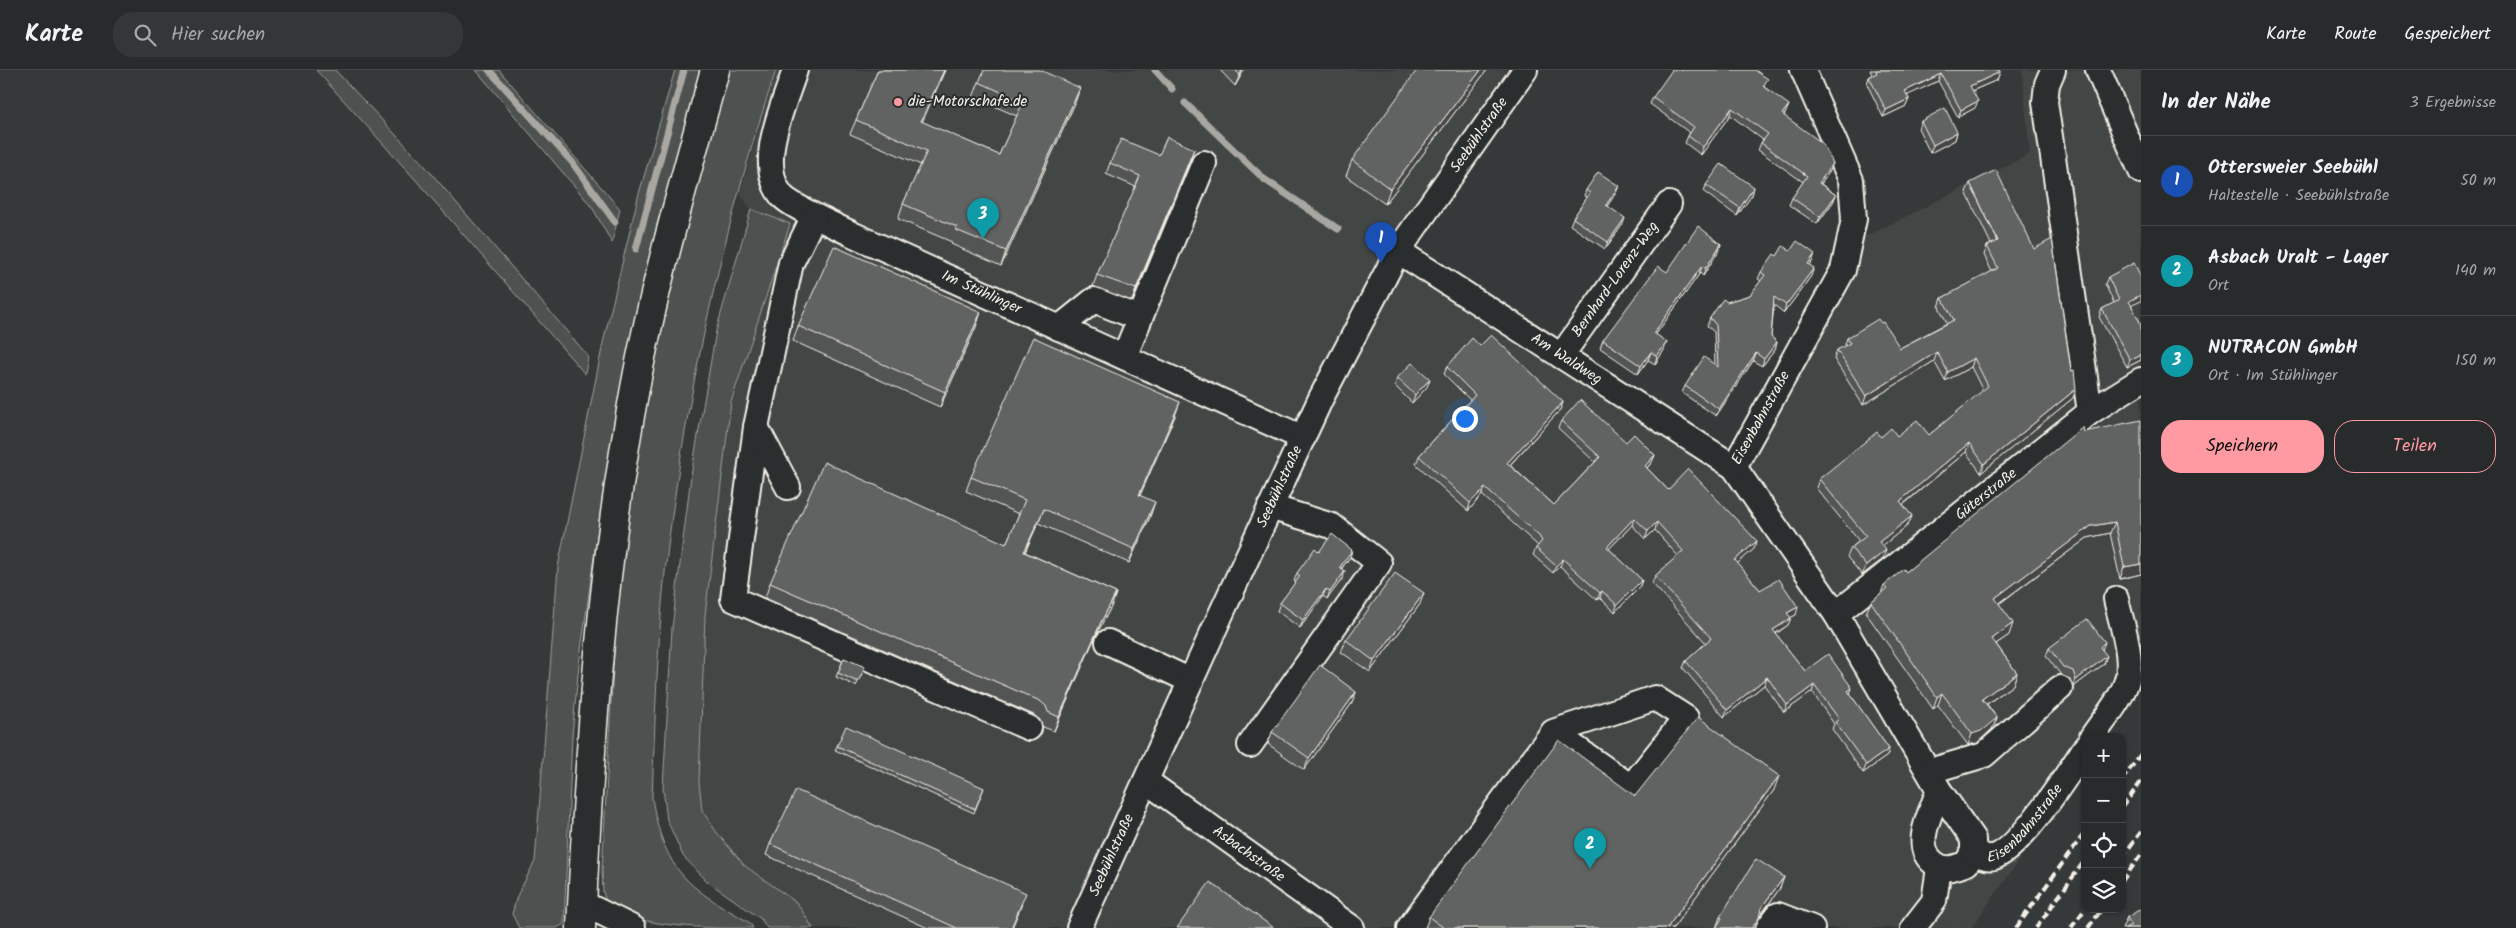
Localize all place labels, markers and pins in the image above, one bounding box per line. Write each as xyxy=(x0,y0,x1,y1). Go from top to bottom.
place label: die-Motorschafe.de xyxy=(908,90,1027,114)
marker: die-Motorschafe.de xyxy=(892,96,904,108)
pin: 3 xyxy=(967,198,999,239)
pin: 1 xyxy=(1365,222,1397,263)
pin: 2 xyxy=(1574,828,1606,869)

